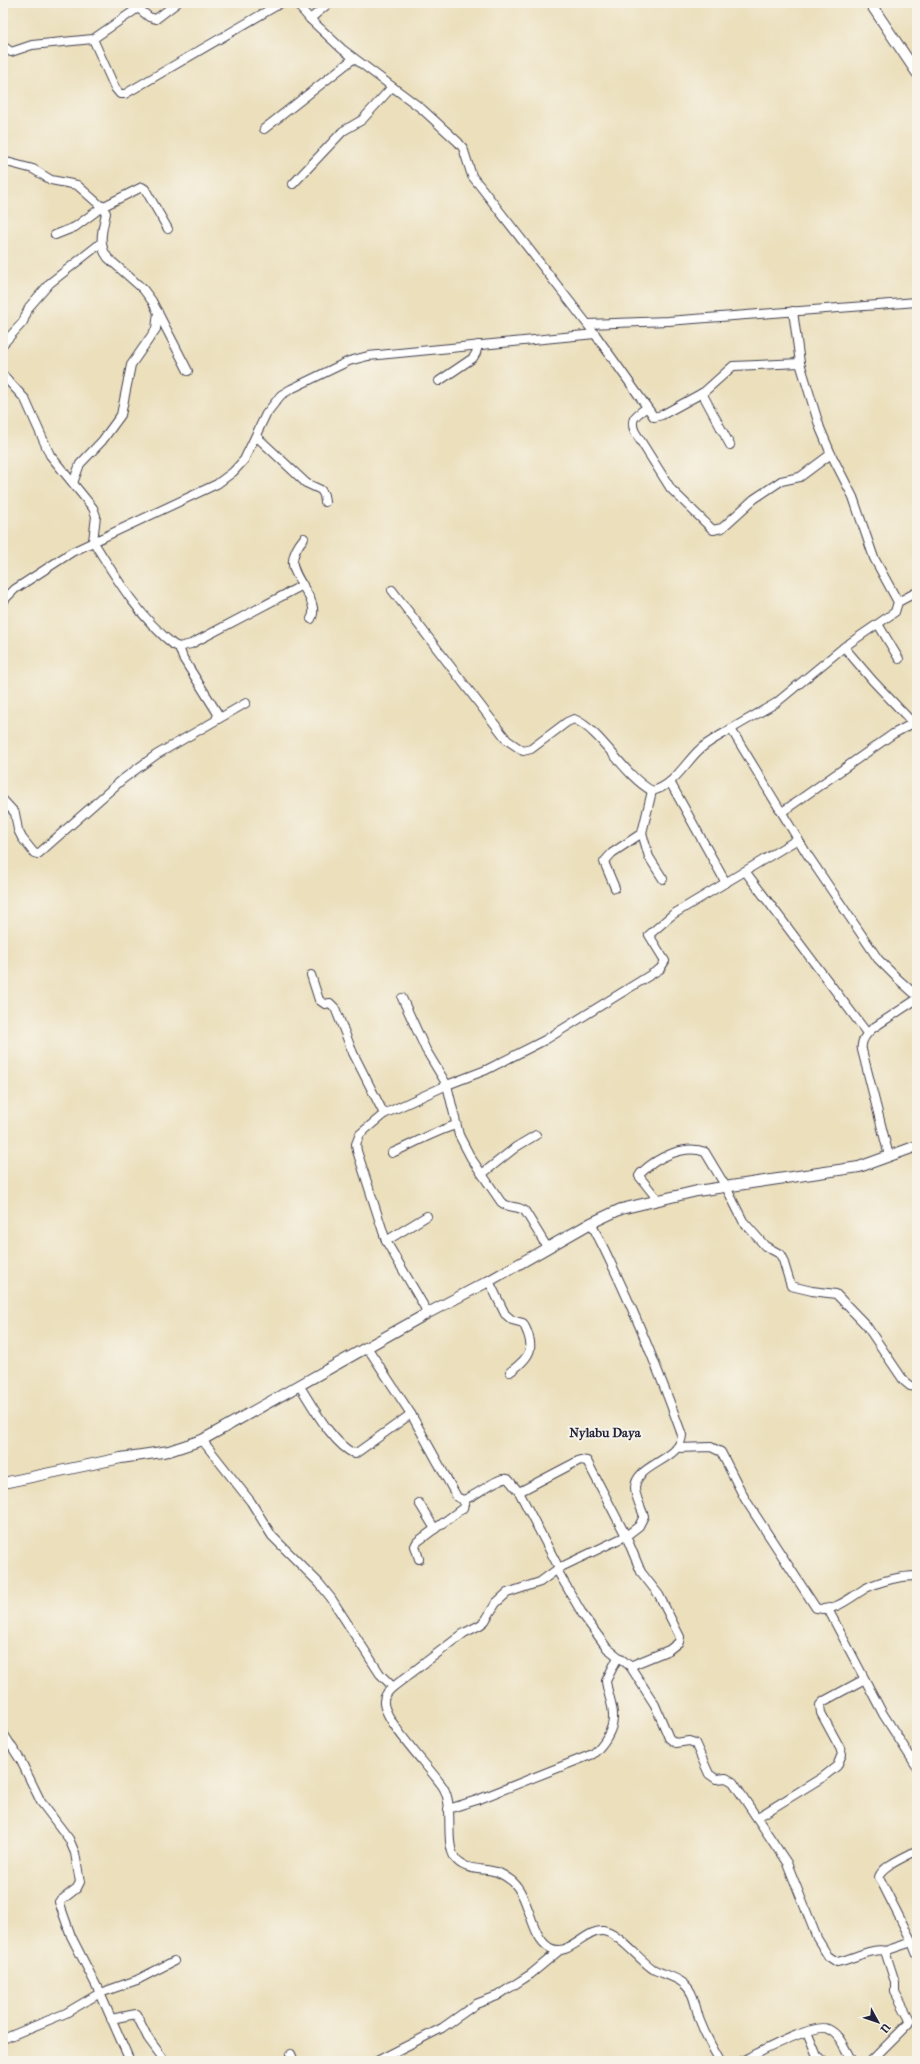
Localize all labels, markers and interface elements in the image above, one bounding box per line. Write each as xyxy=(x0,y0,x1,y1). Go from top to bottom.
district label: Nylabu Daya xyxy=(569,1425,642,1441)
north arrow xyxy=(858,2002,898,2042)
text: U xyxy=(877,2020,894,2036)

